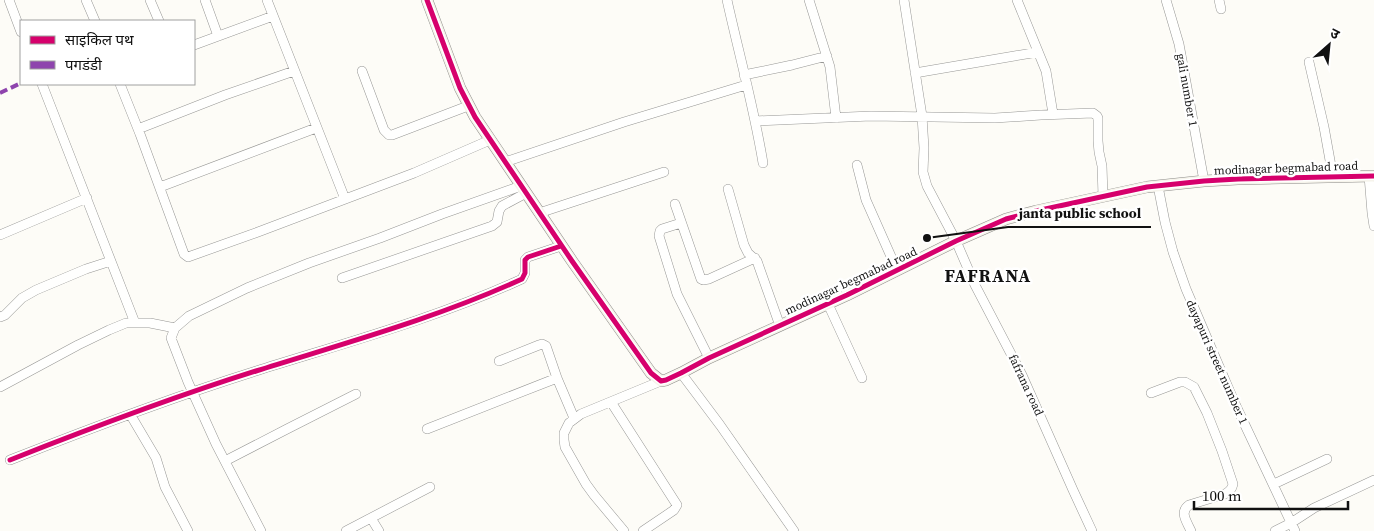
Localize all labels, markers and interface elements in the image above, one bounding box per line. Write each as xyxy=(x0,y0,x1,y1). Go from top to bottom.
legend xyxy=(20,20,195,85)
north arrow xyxy=(1304,20,1354,70)
text: उ xyxy=(1327,23,1344,45)
text: साइकिल पथ xyxy=(65,29,134,50)
street label: gali number 1 xyxy=(1173,52,1201,128)
text: पगडंडी xyxy=(65,54,103,75)
street label: modinagar begmabad road xyxy=(1214,157,1359,179)
callout: janta public school xyxy=(1008,198,1151,227)
text: janta public school xyxy=(1017,203,1142,223)
street label: modinagar begmabad road xyxy=(782,243,920,319)
district label: FAFRANA xyxy=(945,263,1031,288)
street label: dayapuri street number 1 xyxy=(1182,297,1252,427)
street label: fafrana road xyxy=(1005,352,1047,419)
scale bar xyxy=(1194,478,1348,510)
text: 100 m xyxy=(1202,485,1242,506)

